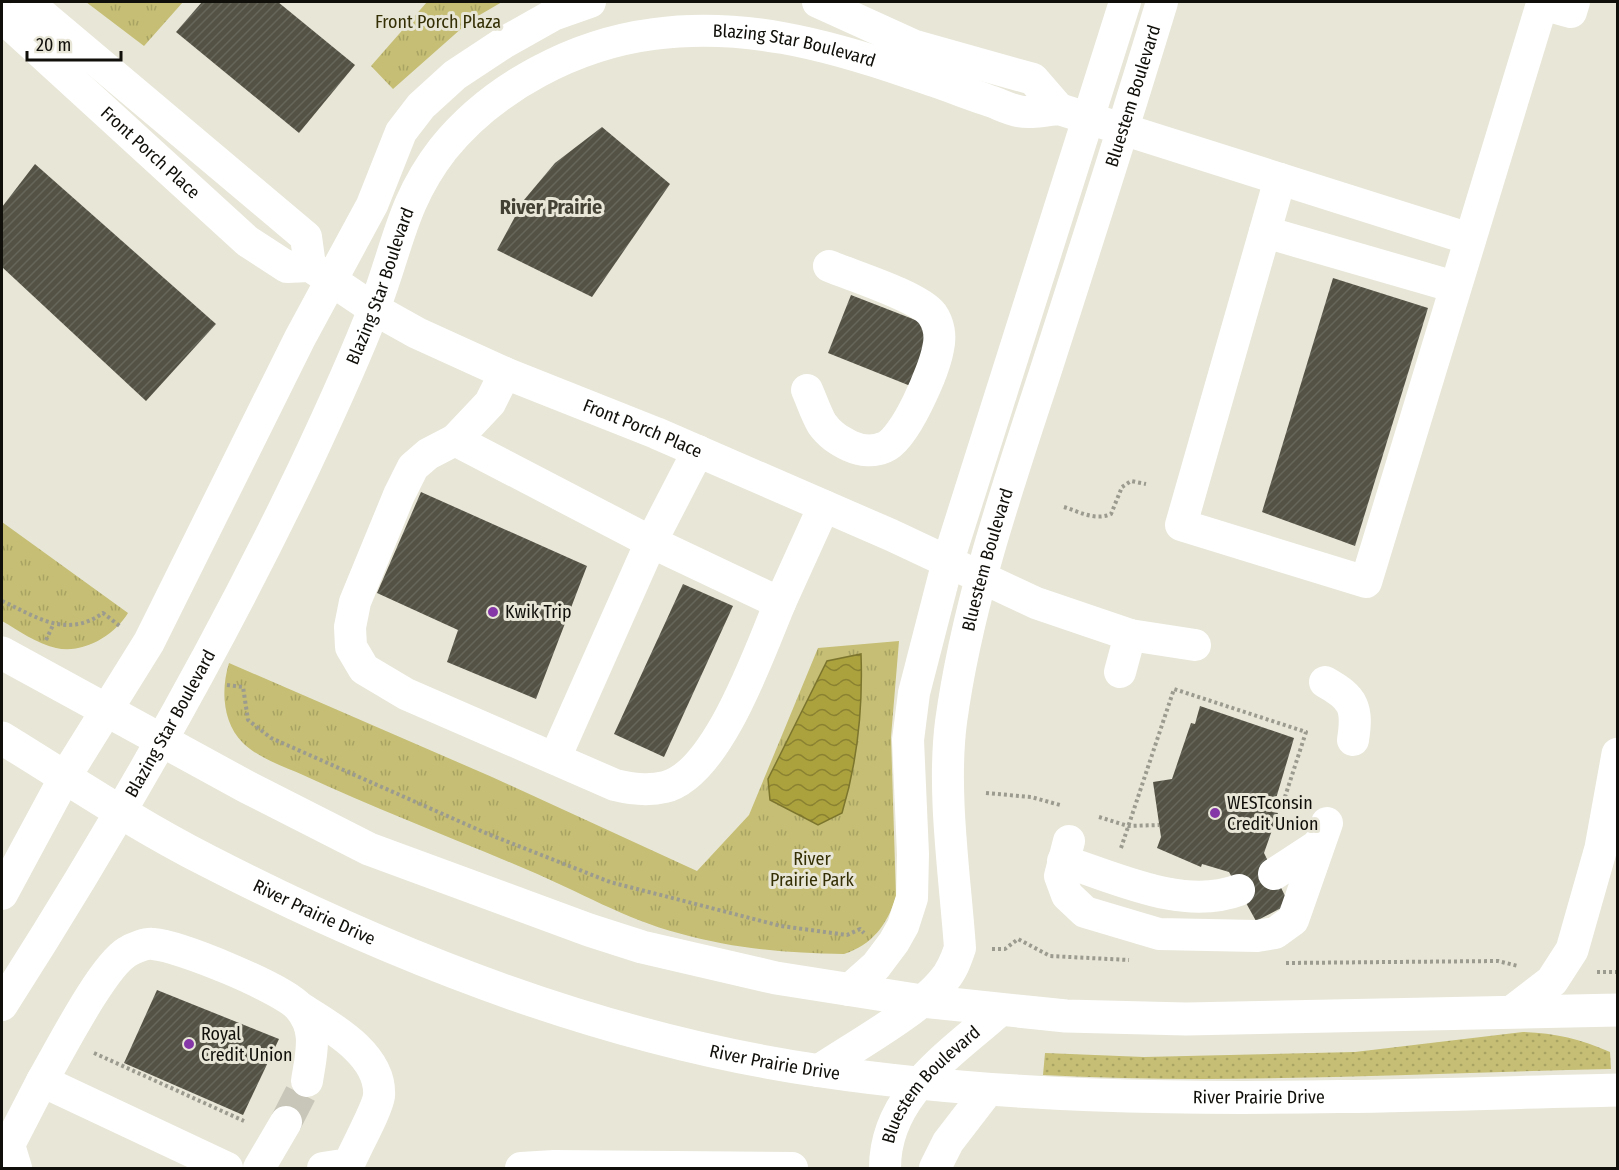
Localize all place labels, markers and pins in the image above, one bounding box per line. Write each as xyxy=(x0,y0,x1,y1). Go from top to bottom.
place label: Kwik Trip xyxy=(505,601,572,623)
marker: Kwik Trip xyxy=(486,605,500,619)
place label: WESTconsin Credit Union xyxy=(1227,792,1318,835)
marker: WESTconsin Credit Union xyxy=(1208,806,1222,820)
place label: Royal Credit Union xyxy=(201,1023,292,1066)
marker: Royal Credit Union xyxy=(182,1037,196,1051)

